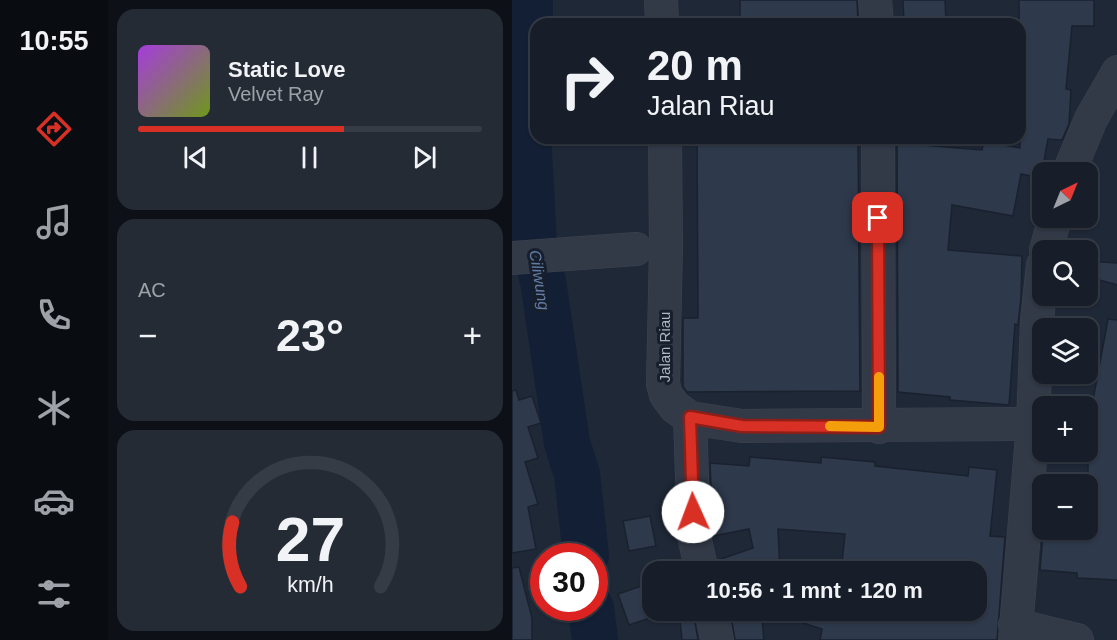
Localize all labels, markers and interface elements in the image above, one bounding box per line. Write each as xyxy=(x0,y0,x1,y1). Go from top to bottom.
text: 10:55 xyxy=(19,26,89,56)
icon: right xyxy=(548,42,626,120)
text: 20 m xyxy=(647,42,743,89)
text: Static Love xyxy=(228,57,345,82)
text: Velvet Ray xyxy=(228,83,324,105)
text: Jalan Riau xyxy=(647,91,775,121)
icon: directions xyxy=(33,108,75,150)
icon: previous xyxy=(179,141,212,174)
icon: pause xyxy=(293,141,326,174)
icon: next xyxy=(408,141,441,174)
north arrow xyxy=(1032,162,1098,228)
map controls xyxy=(1032,162,1098,540)
pin xyxy=(852,192,903,243)
icon: music xyxy=(33,201,75,243)
icon: arrive xyxy=(861,201,894,234)
button: search xyxy=(1032,240,1098,306)
water label: Ciliwung xyxy=(526,249,553,311)
text: AC xyxy=(138,279,166,301)
icon: phone xyxy=(33,294,75,336)
text: 23° xyxy=(276,310,344,361)
street label: Jalan Riau xyxy=(656,312,673,382)
text: − xyxy=(138,317,157,354)
text: + xyxy=(463,317,482,354)
button: layers xyxy=(1032,318,1098,384)
icon: climate xyxy=(33,387,75,429)
button: + xyxy=(1032,396,1098,462)
button: − xyxy=(1032,474,1098,540)
icon: car xyxy=(33,480,75,522)
position arrow xyxy=(661,480,725,544)
text: 27 xyxy=(275,506,345,575)
speed limit sign: 30 xyxy=(530,543,608,621)
icon: filters xyxy=(33,573,75,615)
text: km/h xyxy=(287,574,333,598)
text: 10:56 · 1 mnt · 120 m xyxy=(706,578,923,603)

